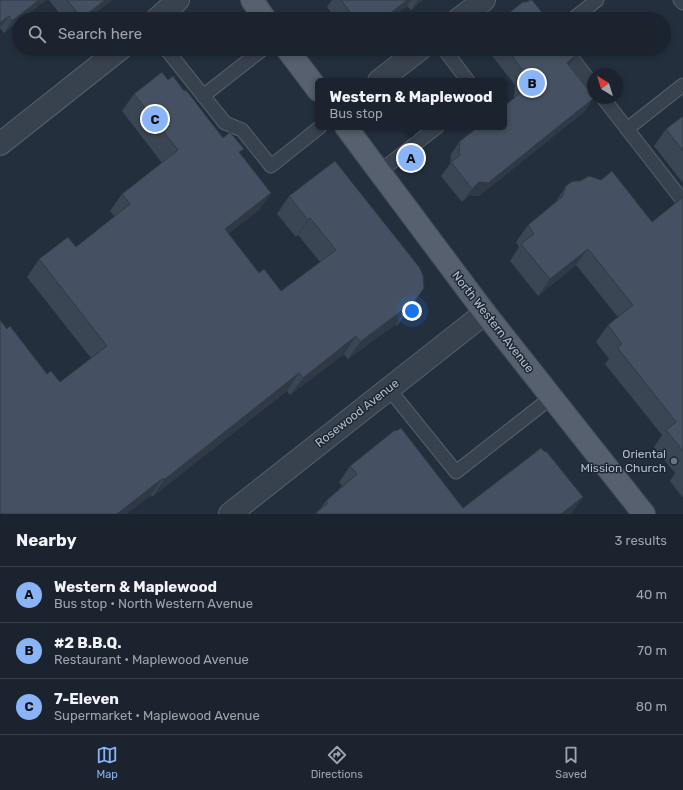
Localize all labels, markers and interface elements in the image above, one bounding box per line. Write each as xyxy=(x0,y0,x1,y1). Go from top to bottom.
search box xyxy=(12,12,671,56)
icon: search xyxy=(26,23,48,45)
text: Search here xyxy=(58,25,142,43)
pin: B xyxy=(519,68,545,98)
north arrow xyxy=(587,68,623,104)
popup xyxy=(315,78,507,130)
text: Western & Maplewood xyxy=(329,88,493,106)
pin: C xyxy=(142,104,168,134)
text: Bus stop xyxy=(329,106,383,121)
pin: A xyxy=(398,143,424,173)
street label: North Western Avenue xyxy=(449,269,537,376)
your location xyxy=(402,301,422,321)
street label: Rosewood Avenue xyxy=(312,376,402,450)
place label: Oriental Mission Church xyxy=(580,447,666,475)
marker: Oriental Mission Church xyxy=(669,456,679,466)
text: Nearby xyxy=(16,530,77,550)
text: 3 results xyxy=(615,533,667,548)
text: Western & Maplewood xyxy=(54,578,217,596)
text: A xyxy=(24,587,34,602)
text: 40 m xyxy=(636,587,667,602)
text: Bus stop · North Western Avenue xyxy=(54,596,253,611)
text: #2 B.B.Q. xyxy=(54,634,121,652)
text: B xyxy=(24,643,34,658)
text: 70 m xyxy=(637,643,667,658)
text: Restaurant · Maplewood Avenue xyxy=(54,652,249,667)
text: 7-Eleven xyxy=(54,690,119,708)
text: C xyxy=(24,699,34,714)
text: 80 m xyxy=(636,699,667,714)
text: Supermarket · Maplewood Avenue xyxy=(54,708,260,723)
tab: Map xyxy=(96,744,118,781)
tab: Directions xyxy=(311,744,363,781)
tab: Saved xyxy=(555,744,587,781)

